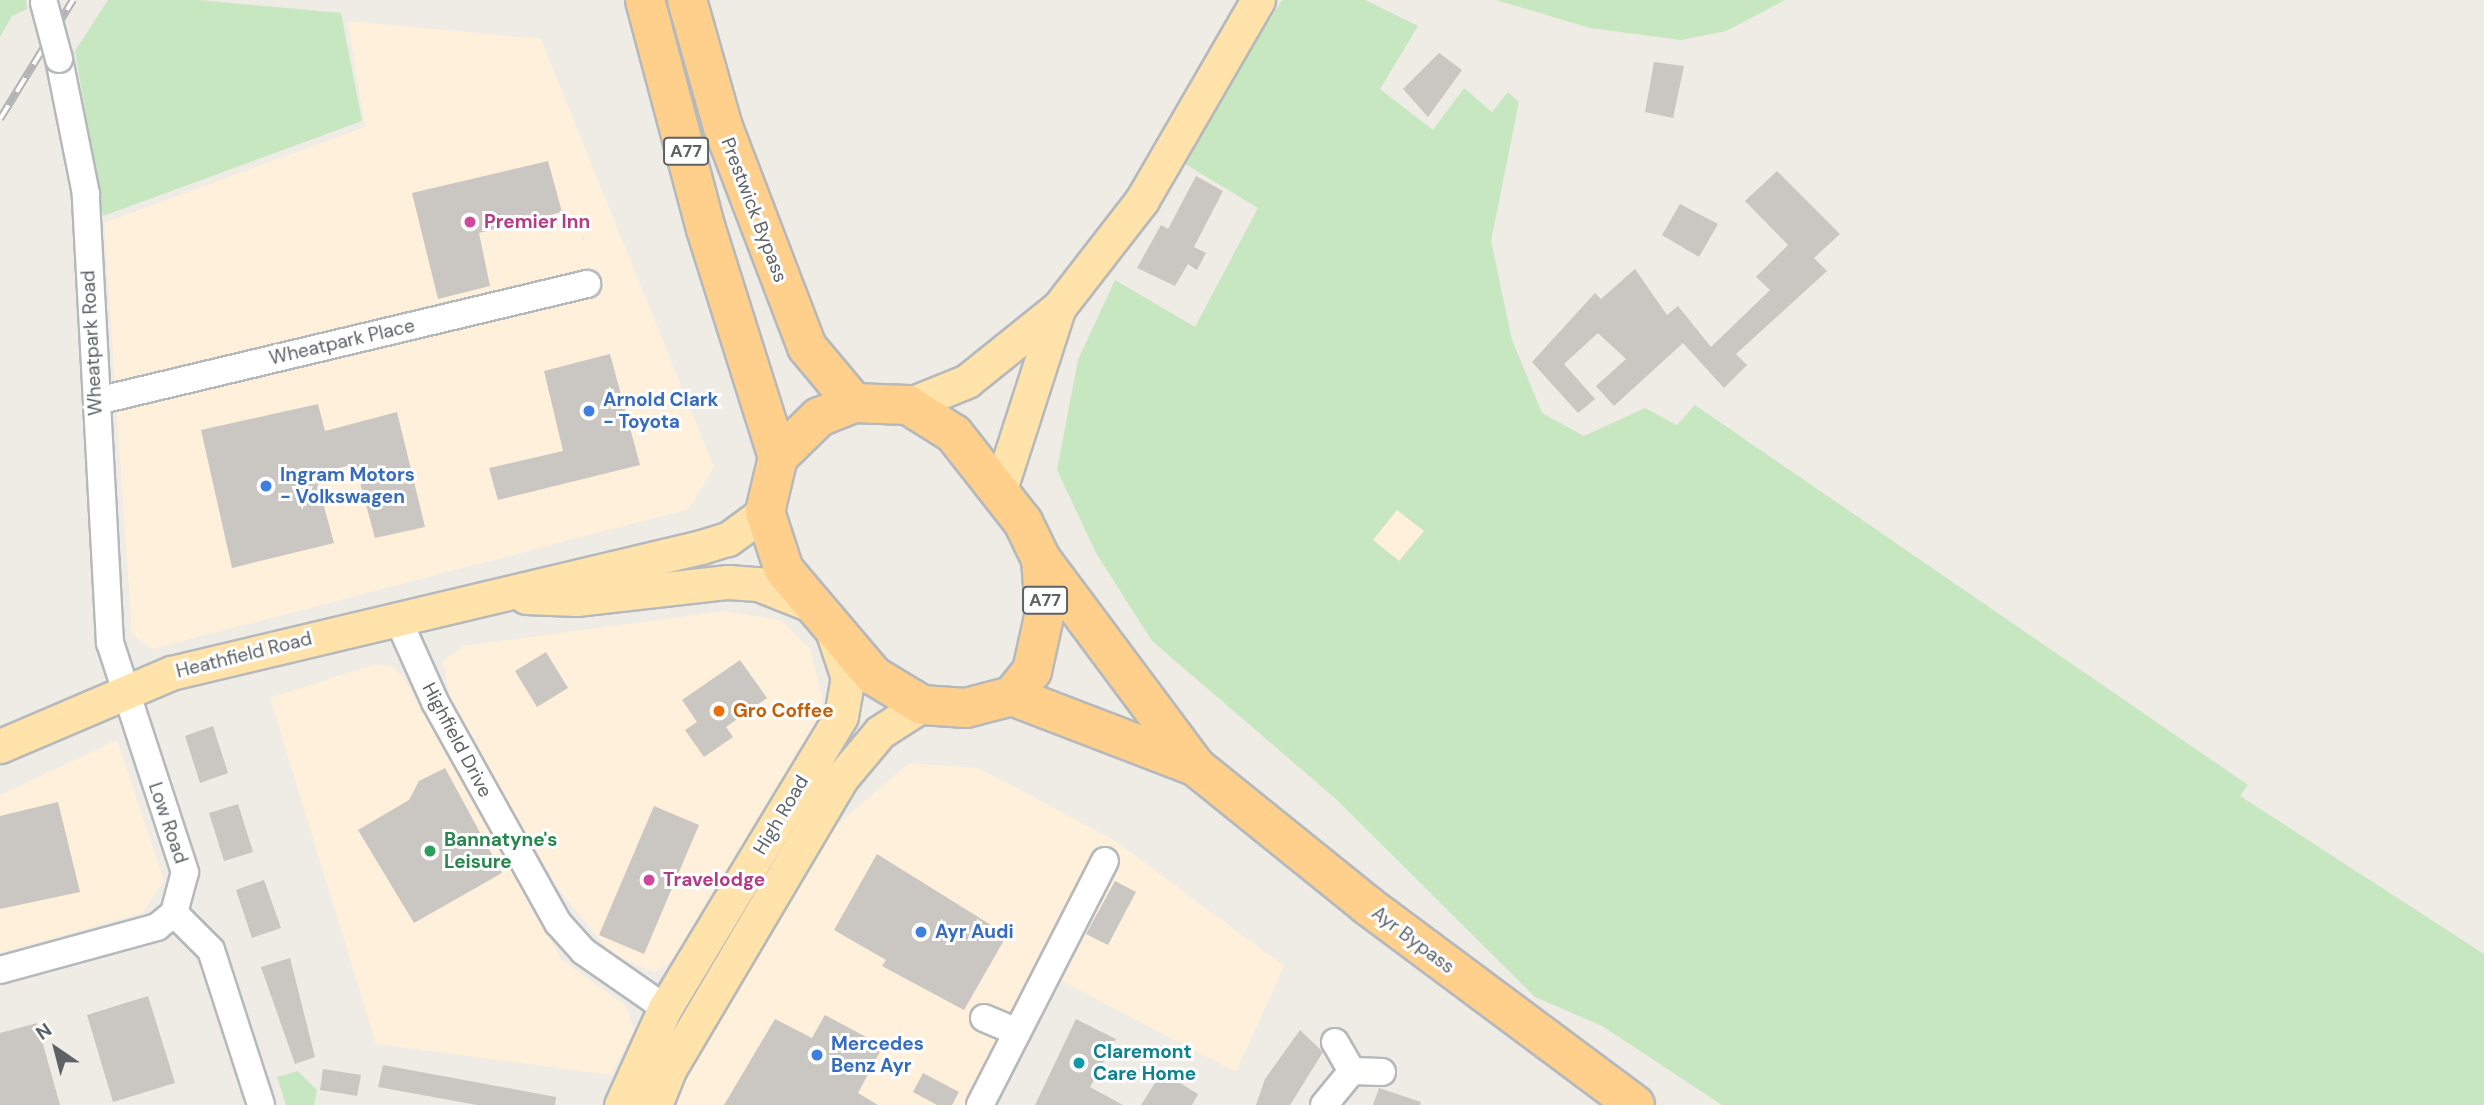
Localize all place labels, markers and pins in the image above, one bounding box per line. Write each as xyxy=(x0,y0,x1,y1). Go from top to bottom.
place label: Premier Inn xyxy=(484,211,590,233)
marker: Premier Inn xyxy=(462,214,478,230)
place label: Arnold Clark - Toyota xyxy=(603,389,719,433)
marker: Arnold Clark - Toyota xyxy=(581,403,597,419)
place label: Ingram Motors - Volkswagen xyxy=(280,464,415,508)
marker: Ingram Motors - Volkswagen xyxy=(258,478,274,494)
place label: Gro Coffee xyxy=(733,700,834,722)
marker: Gro Coffee xyxy=(711,703,727,719)
place label: Bannatyne's Leisure xyxy=(444,829,557,873)
marker: Bannatyne's Leisure xyxy=(422,843,438,859)
place label: Travelodge xyxy=(663,869,765,891)
marker: Travelodge xyxy=(641,872,657,888)
place label: Ayr Audi xyxy=(935,921,1014,943)
marker: Ayr Audi xyxy=(913,924,929,940)
place label: Mercedes Benz Ayr xyxy=(831,1033,924,1077)
place label: Claremont Care Home xyxy=(1093,1041,1196,1085)
marker: Mercedes Benz Ayr xyxy=(809,1047,825,1063)
marker: Claremont Care Home xyxy=(1071,1055,1087,1071)

